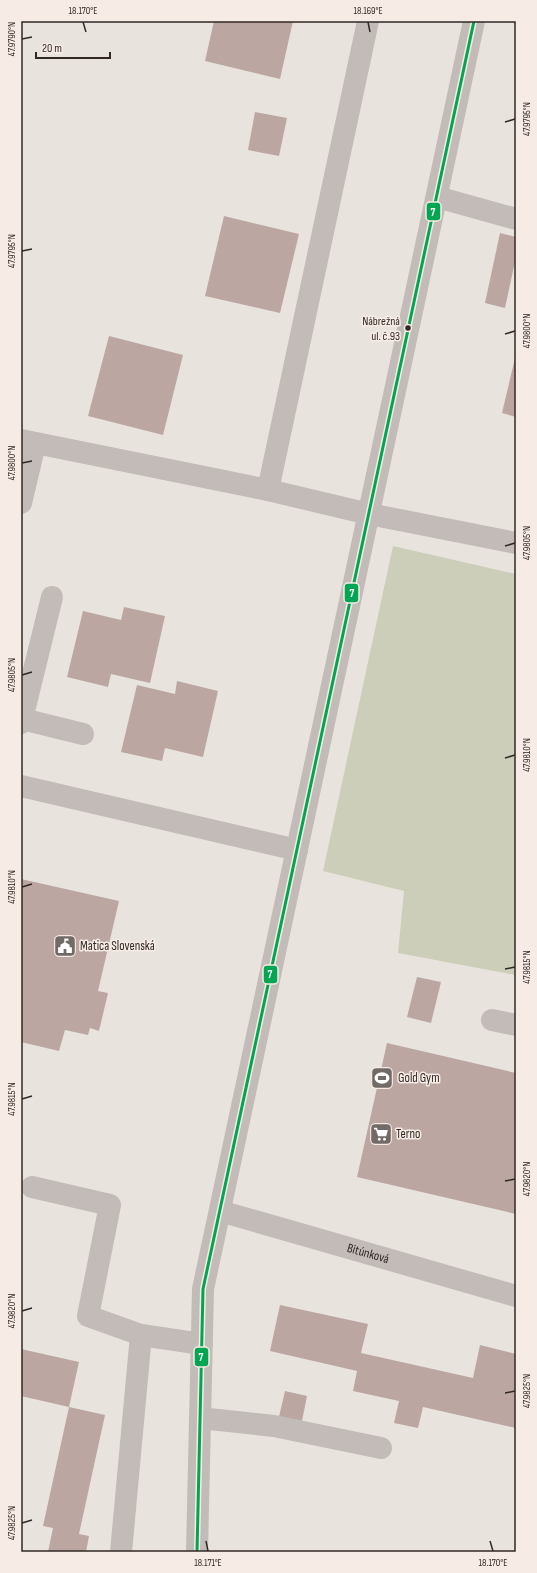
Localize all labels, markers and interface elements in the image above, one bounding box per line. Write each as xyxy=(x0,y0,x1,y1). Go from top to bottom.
text: 18.170°E xyxy=(69,5,97,17)
text: 18.169°E xyxy=(353,5,383,17)
text: 47.9790°N xyxy=(6,22,18,56)
scale bar xyxy=(36,34,110,60)
text: 20 m xyxy=(42,41,62,56)
text: 47.9795°N xyxy=(521,102,533,136)
line badge: 7 xyxy=(426,202,441,221)
text: 7 xyxy=(431,206,436,219)
text: 47.9795°N xyxy=(6,234,18,268)
place label: Nábrežná ul. č.93 xyxy=(362,314,400,344)
text: 47.9800°N xyxy=(521,314,533,348)
marker: Nábrežná ul. č.93 xyxy=(403,323,413,333)
text: 47.9800°N xyxy=(6,446,18,480)
text: 47.9805°N xyxy=(521,526,533,560)
line badge: 7 xyxy=(344,583,359,603)
text: 7 xyxy=(350,587,355,600)
text: 47.9805°N xyxy=(6,658,18,692)
text: 47.9810°N xyxy=(521,738,533,772)
text: 47.9810°N xyxy=(6,870,18,904)
public building icon: Matica Slovenská xyxy=(52,933,78,959)
place label: Matica Slovenská xyxy=(80,938,155,954)
text: 47.9815°N xyxy=(521,950,533,984)
line badge: 7 xyxy=(263,965,278,984)
text: 7 xyxy=(268,968,273,981)
sports icon: Gold Gym xyxy=(369,1065,395,1091)
place label: Gold Gym xyxy=(398,1070,439,1086)
text: 47.9815°N xyxy=(6,1082,18,1116)
supermarket icon: Terno xyxy=(368,1121,394,1147)
place label: Terno xyxy=(396,1126,420,1142)
text: 47.9820°N xyxy=(521,1162,533,1196)
street label: Bitúnková xyxy=(345,1240,391,1267)
text: 47.9820°N xyxy=(6,1294,18,1328)
line badge: 7 xyxy=(194,1347,209,1367)
text: 7 xyxy=(199,1351,204,1364)
text: 47.9825°N xyxy=(521,1374,533,1408)
text: 47.9825°N xyxy=(6,1506,18,1540)
text: 18.171°E xyxy=(194,1557,222,1569)
text: 18.170°E xyxy=(479,1557,507,1569)

